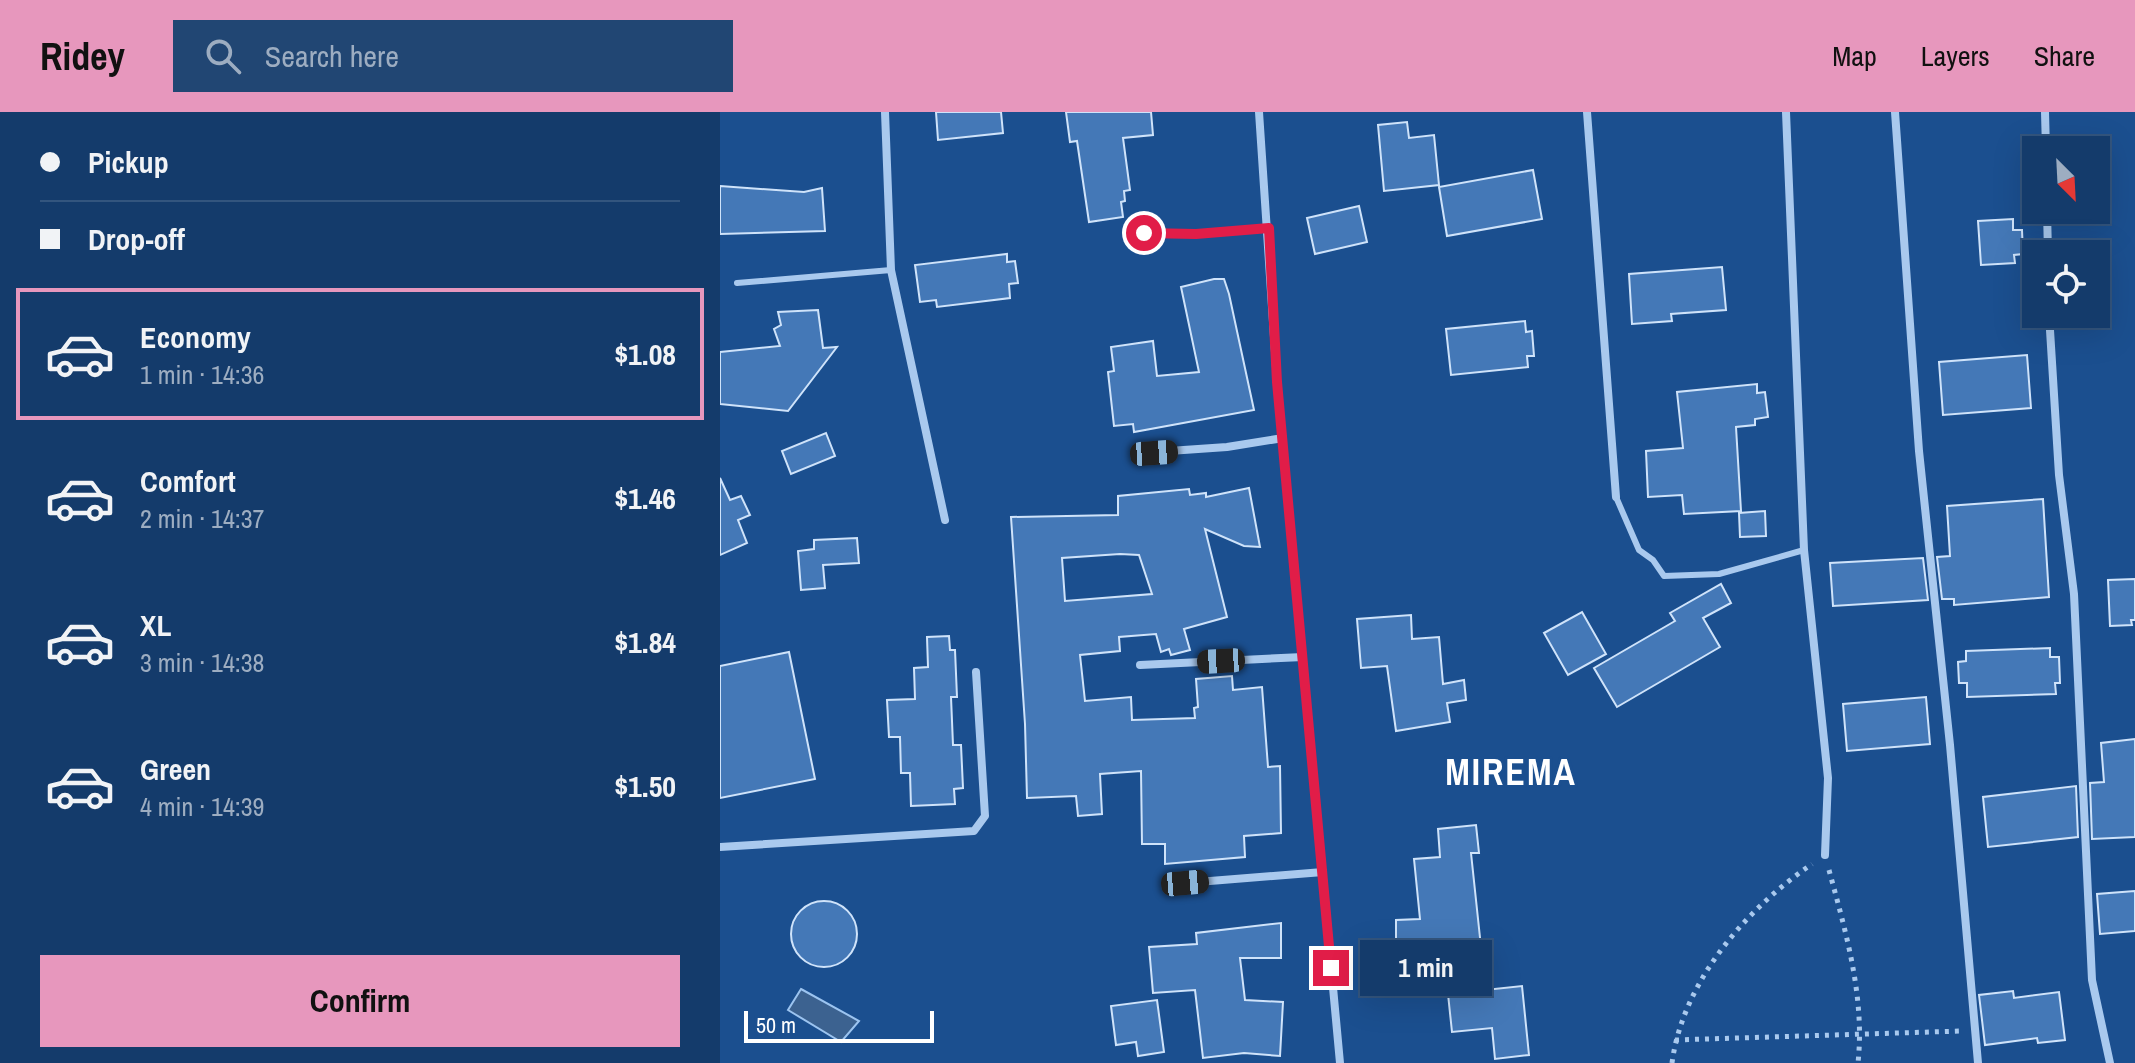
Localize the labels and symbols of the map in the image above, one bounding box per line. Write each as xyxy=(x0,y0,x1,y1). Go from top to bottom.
north arrow xyxy=(2022,136,2110,224)
route start xyxy=(1126,215,1162,251)
car xyxy=(1129,439,1179,467)
car xyxy=(1196,648,1246,674)
district label: MIREMA xyxy=(1445,748,1577,796)
car xyxy=(1160,869,1210,897)
callout: 1 min xyxy=(1359,940,1491,996)
route end xyxy=(1313,950,1349,986)
scale bar xyxy=(744,1007,934,1043)

